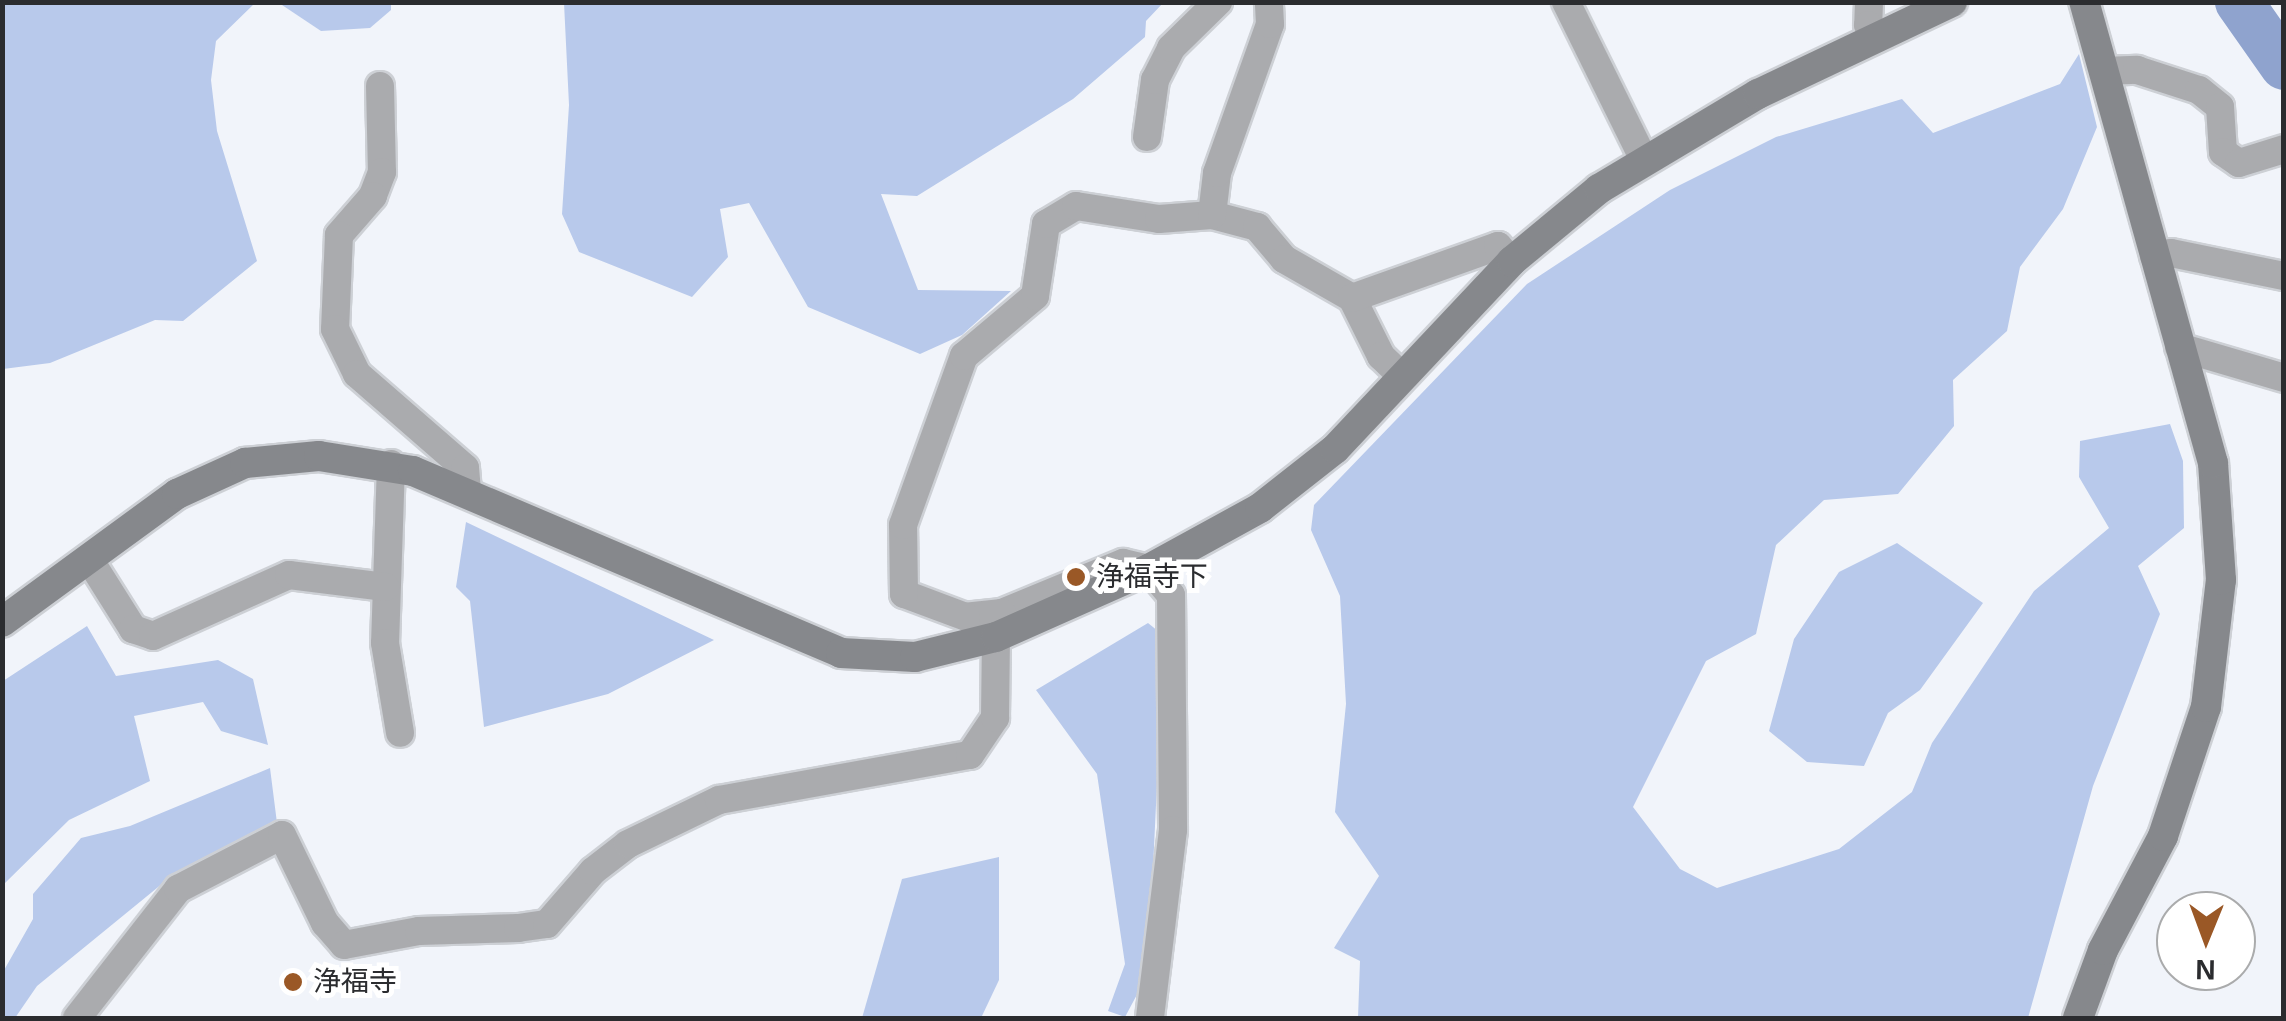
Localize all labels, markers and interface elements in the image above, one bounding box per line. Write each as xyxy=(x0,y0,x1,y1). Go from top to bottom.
place label: 浄福寺下 xyxy=(1096,560,1208,594)
marker: 浄福寺下 xyxy=(1065,566,1087,588)
north arrow xyxy=(2156,891,2256,991)
text: N xyxy=(2195,954,2216,985)
place label: 浄福寺 xyxy=(313,965,397,999)
marker: 浄福寺 xyxy=(282,971,304,993)

